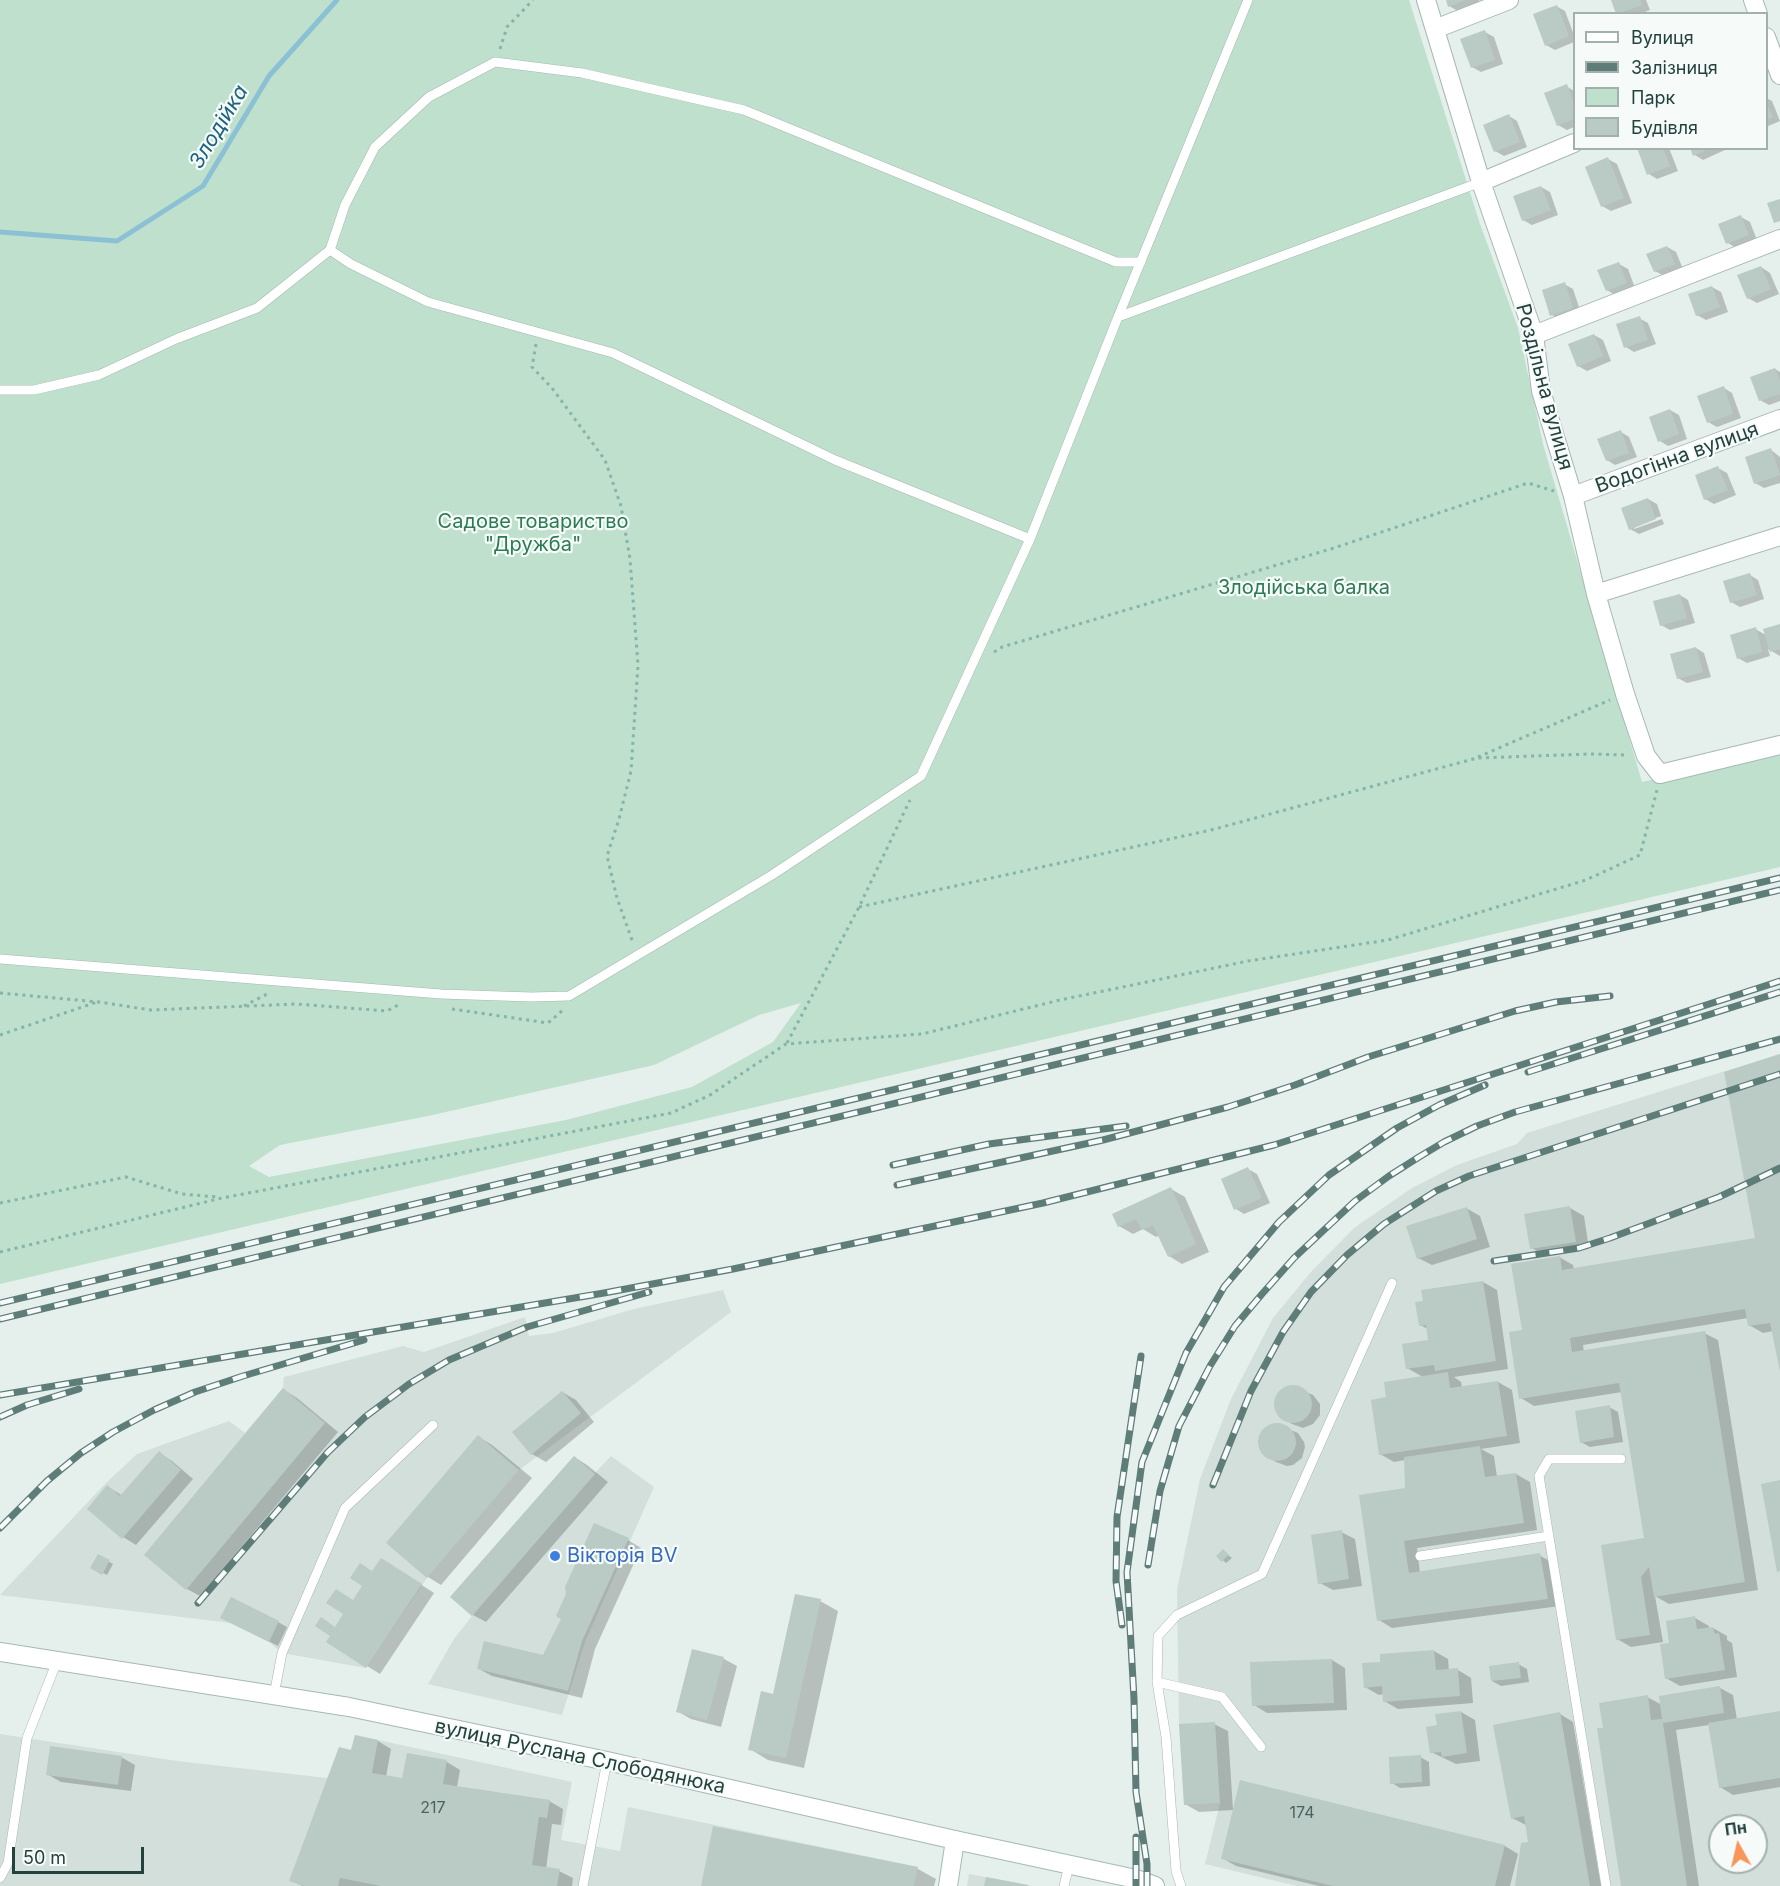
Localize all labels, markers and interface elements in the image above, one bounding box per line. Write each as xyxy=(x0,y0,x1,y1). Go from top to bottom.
legend xyxy=(1573,12,1768,150)
text: Вулиця xyxy=(1631,27,1694,48)
text: Залізниця xyxy=(1631,57,1718,78)
water label: Злодійка xyxy=(184,81,254,173)
text: Парк xyxy=(1631,87,1675,108)
text: Будівля xyxy=(1631,117,1698,138)
street label: Роздільна вулиця xyxy=(1510,301,1578,473)
street label: Водогінна вулиця xyxy=(1592,417,1762,499)
park label: Садове товариство "Дружба" xyxy=(438,510,628,557)
park label: Злодійська балка xyxy=(1218,576,1390,600)
place label: Вікторія BV xyxy=(567,1544,677,1568)
marker: Вікторія BV xyxy=(548,1549,562,1563)
street label: вулиця Руслана Слободянюка xyxy=(433,1714,727,1800)
house number: 217 xyxy=(420,1798,446,1818)
house number: 174 xyxy=(1290,1803,1314,1823)
north arrow xyxy=(1708,1814,1768,1874)
text: Пн xyxy=(1724,1817,1748,1840)
scale bar xyxy=(15,1835,147,1873)
text: 50 m xyxy=(23,1847,66,1868)

